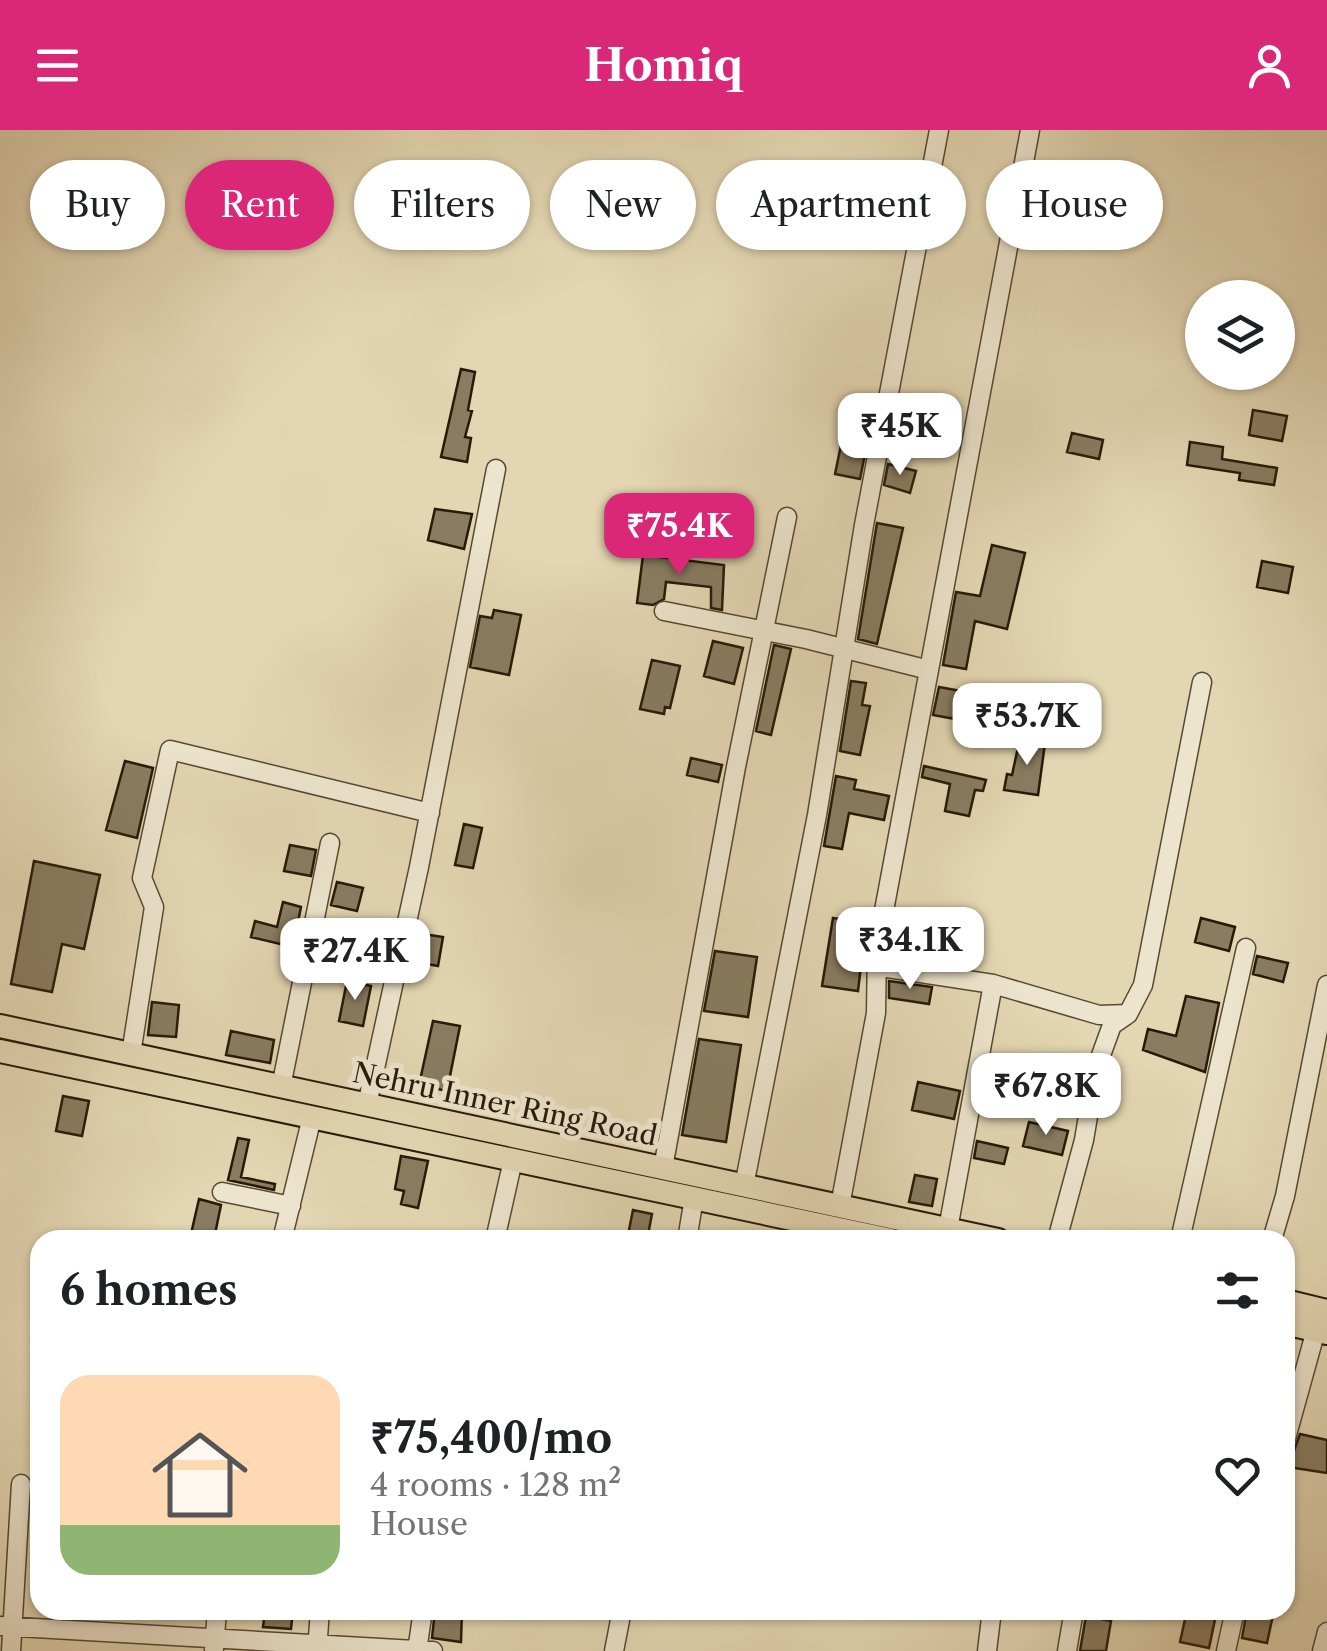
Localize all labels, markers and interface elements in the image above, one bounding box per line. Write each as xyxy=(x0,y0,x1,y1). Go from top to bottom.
text: Homiq xyxy=(584,37,743,93)
icon: menu xyxy=(30,38,85,93)
icon: person xyxy=(1242,38,1297,93)
chip: Buy xyxy=(30,160,165,250)
chip: Rent xyxy=(185,160,334,250)
chip: Filters xyxy=(354,160,530,250)
chip: New xyxy=(550,160,696,250)
chip: Apartment xyxy=(716,160,966,250)
chip: House xyxy=(986,160,1163,250)
map controls xyxy=(1185,280,1295,390)
button: layers xyxy=(1185,280,1295,390)
pin: ₹45K xyxy=(841,393,959,478)
text: ₹45K xyxy=(860,406,940,445)
pin: ₹75.4K xyxy=(598,493,760,578)
text: ₹75.4K xyxy=(626,506,732,545)
pin: ₹53.7K xyxy=(946,683,1108,768)
text: ₹53.7K xyxy=(975,696,1079,735)
pin: ₹34.1K xyxy=(829,907,991,992)
pin: ₹27.4K xyxy=(274,918,436,1003)
text: ₹34.1K xyxy=(858,920,962,959)
text: ₹27.4K xyxy=(302,931,408,970)
pin: ₹67.8K xyxy=(965,1053,1127,1138)
street label: Nehru Inner Ring Road xyxy=(350,1055,660,1153)
text: ₹67.8K xyxy=(993,1066,1099,1105)
icon: filters xyxy=(1210,1263,1265,1318)
text: 6 homes xyxy=(60,1264,238,1316)
text: ₹75,400/mo xyxy=(370,1412,612,1464)
icon: home xyxy=(140,1415,260,1535)
icon: heart xyxy=(1210,1448,1265,1503)
text: 4 rooms · 128 m² xyxy=(370,1465,621,1504)
text: House xyxy=(370,1504,468,1543)

